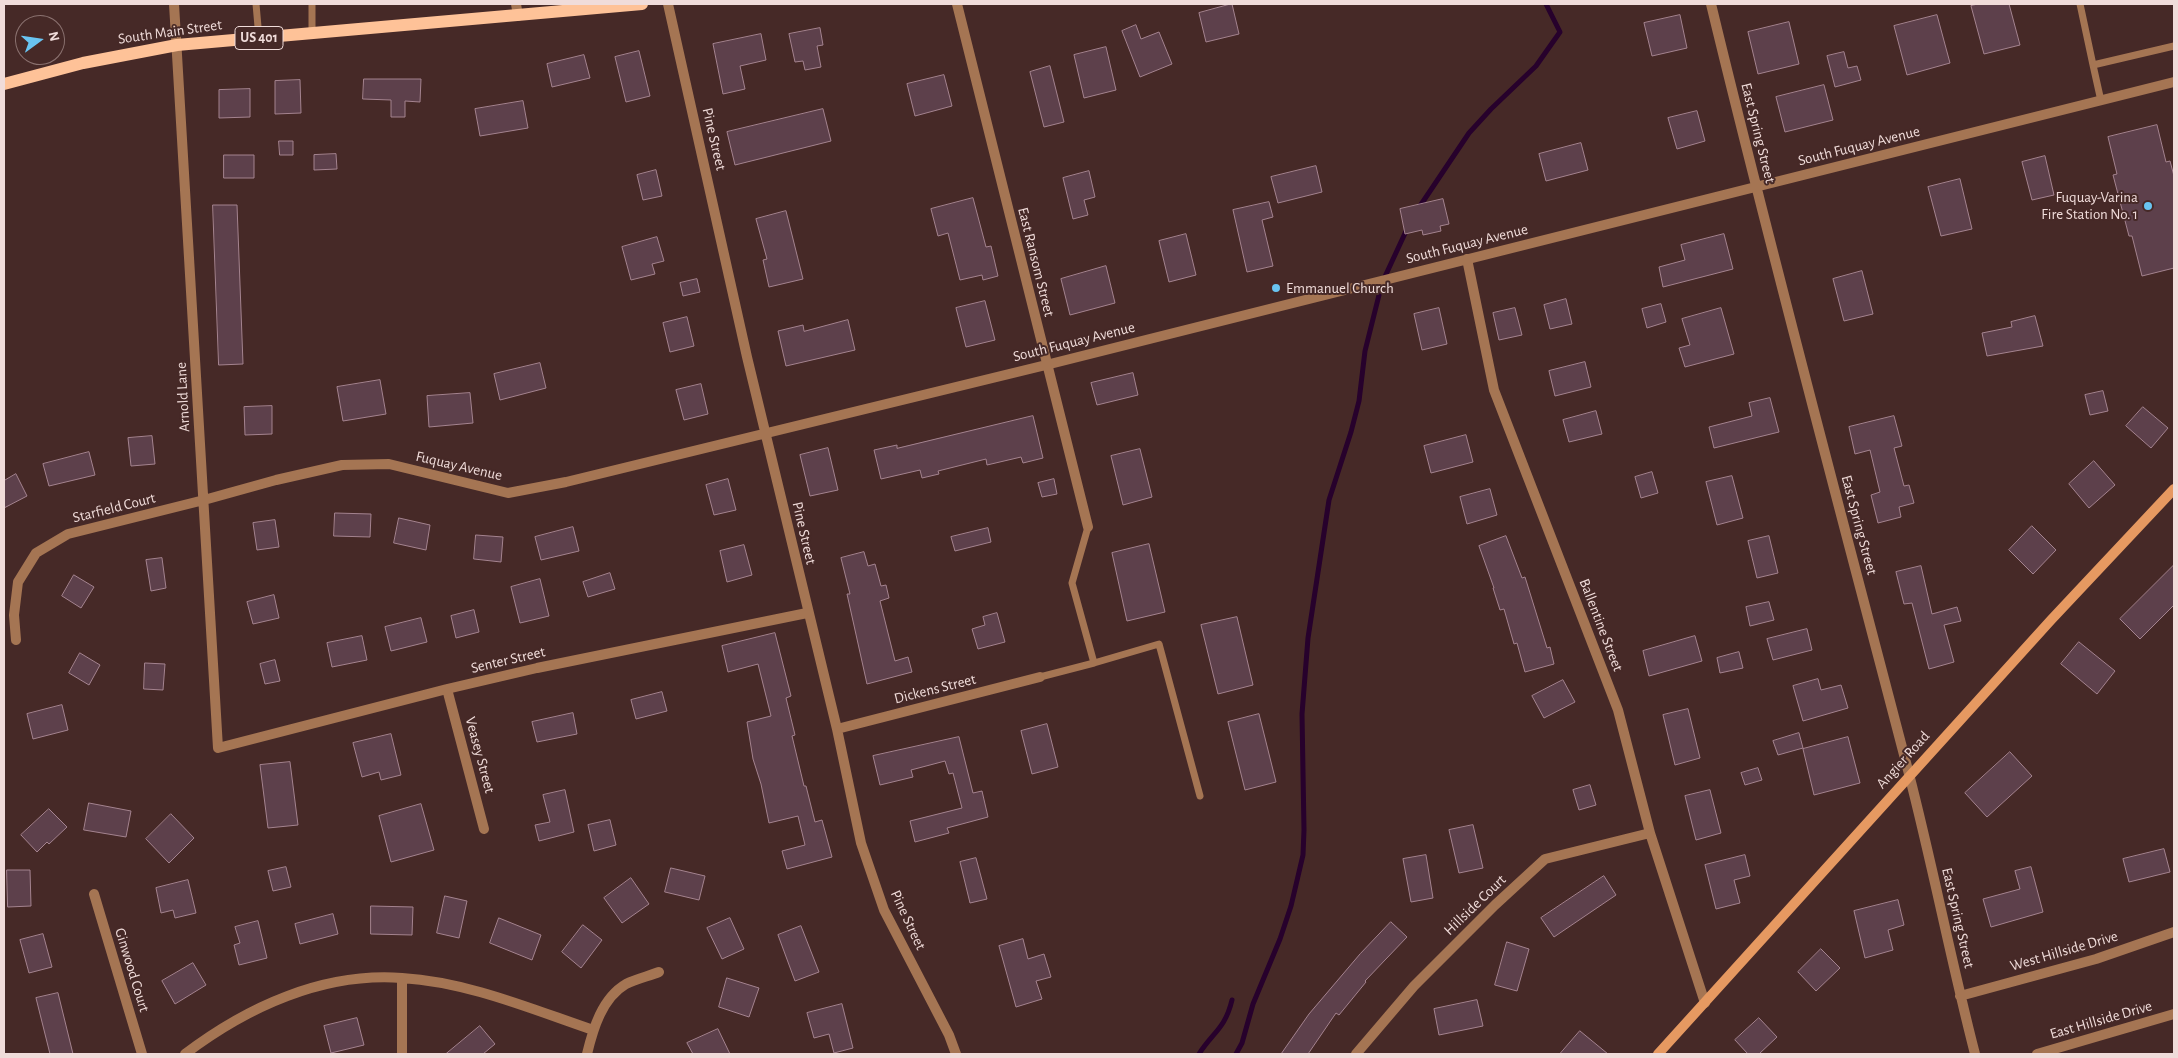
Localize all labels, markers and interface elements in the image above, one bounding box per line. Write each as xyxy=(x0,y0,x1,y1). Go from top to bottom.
north arrow xyxy=(15,15,65,65)
street label: South Main Street xyxy=(117,16,223,48)
road number: US 401 xyxy=(235,26,283,49)
text: N xyxy=(46,30,62,43)
street label: East Spring Street xyxy=(1737,81,1779,185)
street label: Pine Street xyxy=(698,106,730,172)
street label: South Fuquay Avenue xyxy=(1796,122,1922,170)
place label: Fuquay-Varina Fire Station No. 1 xyxy=(2041,188,2138,223)
marker: Fuquay-Varina Fire Station No. 1 xyxy=(2142,200,2154,212)
street label: East Ransom Street xyxy=(1014,206,1058,318)
street label: South Fuquay Avenue xyxy=(1404,220,1530,268)
place label: Emmanuel Church xyxy=(1286,279,1394,297)
marker: Emmanuel Church xyxy=(1270,282,1282,294)
street label: South Fuquay Avenue xyxy=(1011,318,1137,366)
street label: Arnold Lane xyxy=(172,362,194,432)
street label: Fuquay Avenue xyxy=(414,447,504,485)
street label: East Spring Street xyxy=(1837,473,1881,577)
street label: Starfield Court xyxy=(71,489,157,527)
street label: Pine Street xyxy=(788,500,820,566)
street label: Ballentine Street xyxy=(1575,576,1627,674)
street label: Senter Street xyxy=(469,643,547,677)
street label: Dickens Street xyxy=(892,670,978,708)
street label: Veasey Street xyxy=(461,715,499,795)
street label: Angier Road xyxy=(1872,727,1934,793)
street label: East Spring Street xyxy=(1938,866,1978,970)
street label: Hillside Court xyxy=(1440,871,1510,939)
street label: Pine Street xyxy=(886,887,930,953)
street label: Ginwood Court xyxy=(111,926,153,1014)
street label: West Hillside Drive xyxy=(2008,927,2120,975)
street label: East Hillside Drive xyxy=(2048,997,2154,1043)

